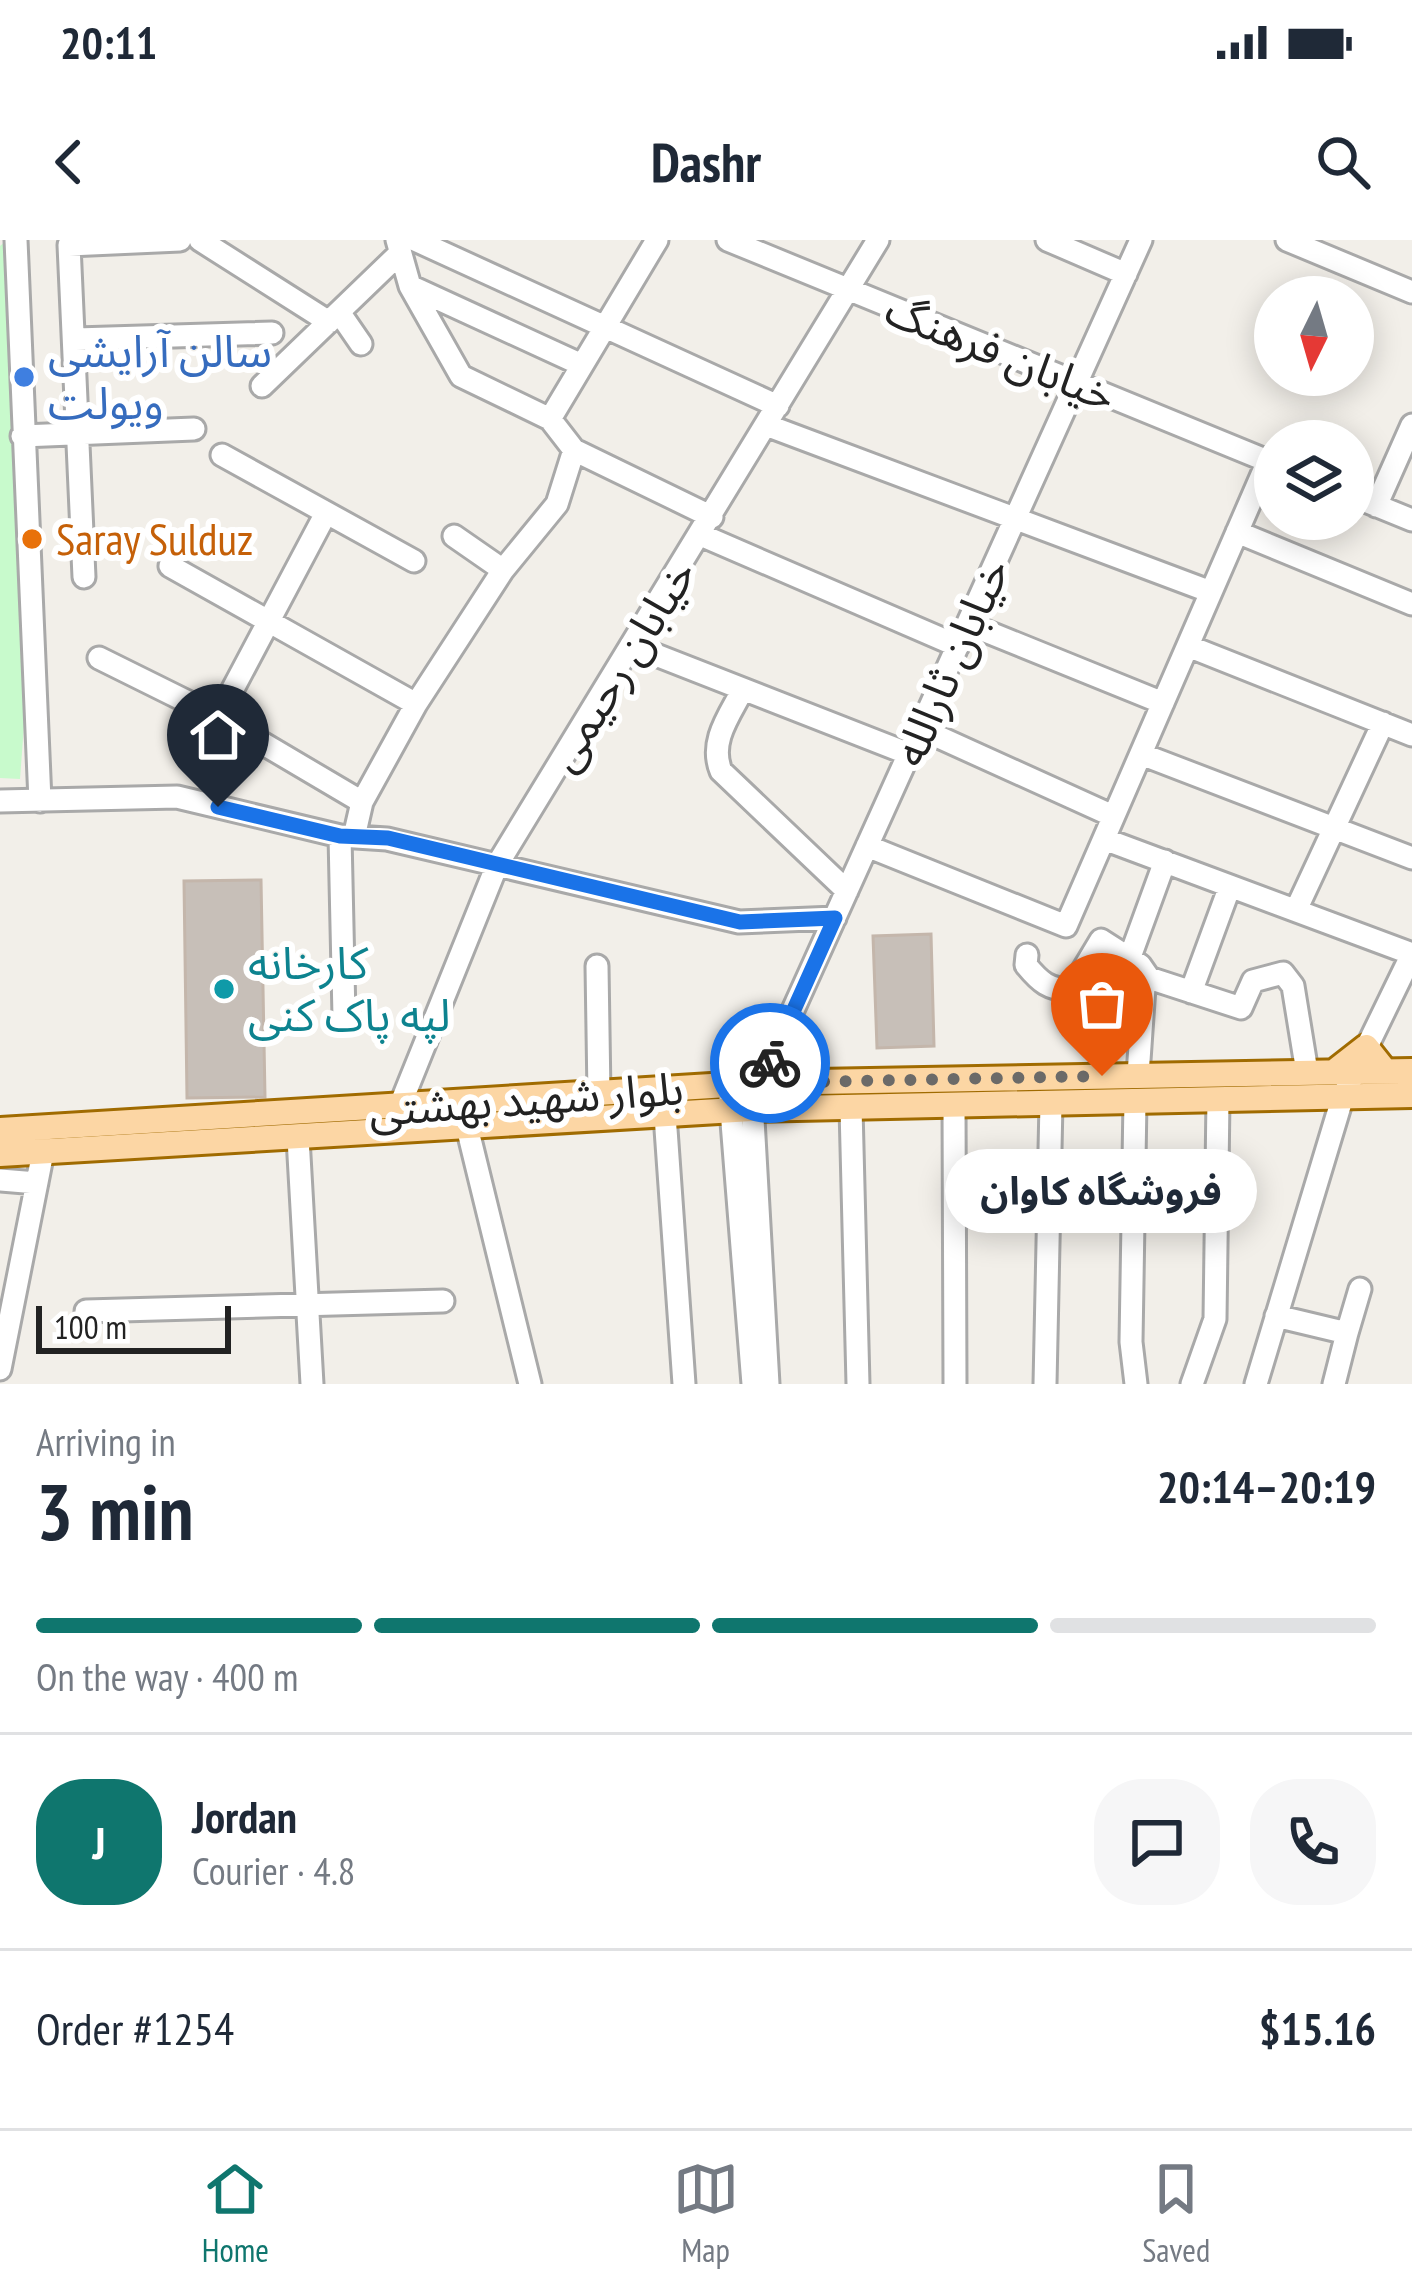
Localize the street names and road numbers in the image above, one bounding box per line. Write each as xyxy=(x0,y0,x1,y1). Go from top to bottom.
street label: خیابان فرهنگ xyxy=(878,279,1125,424)
street label: خیابان رحیمی xyxy=(532,548,708,781)
street label: خیابان ثارالله xyxy=(879,549,1022,775)
street label: بلوار شهید بهشتی xyxy=(367,1058,685,1138)

